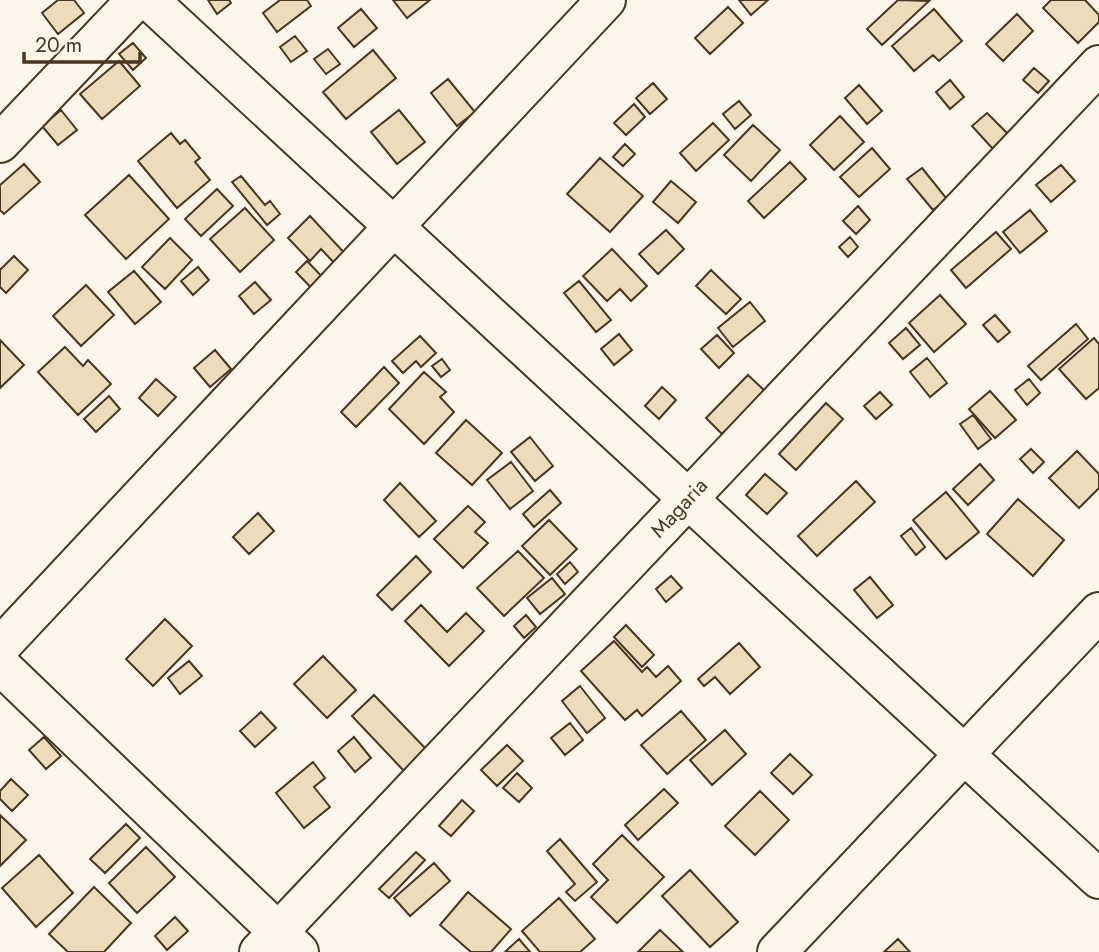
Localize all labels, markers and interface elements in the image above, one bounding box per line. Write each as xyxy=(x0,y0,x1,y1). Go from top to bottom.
scale bar xyxy=(24,21,140,65)
text: 20 m xyxy=(35,30,82,60)
street label: Magaria xyxy=(643,471,715,545)

